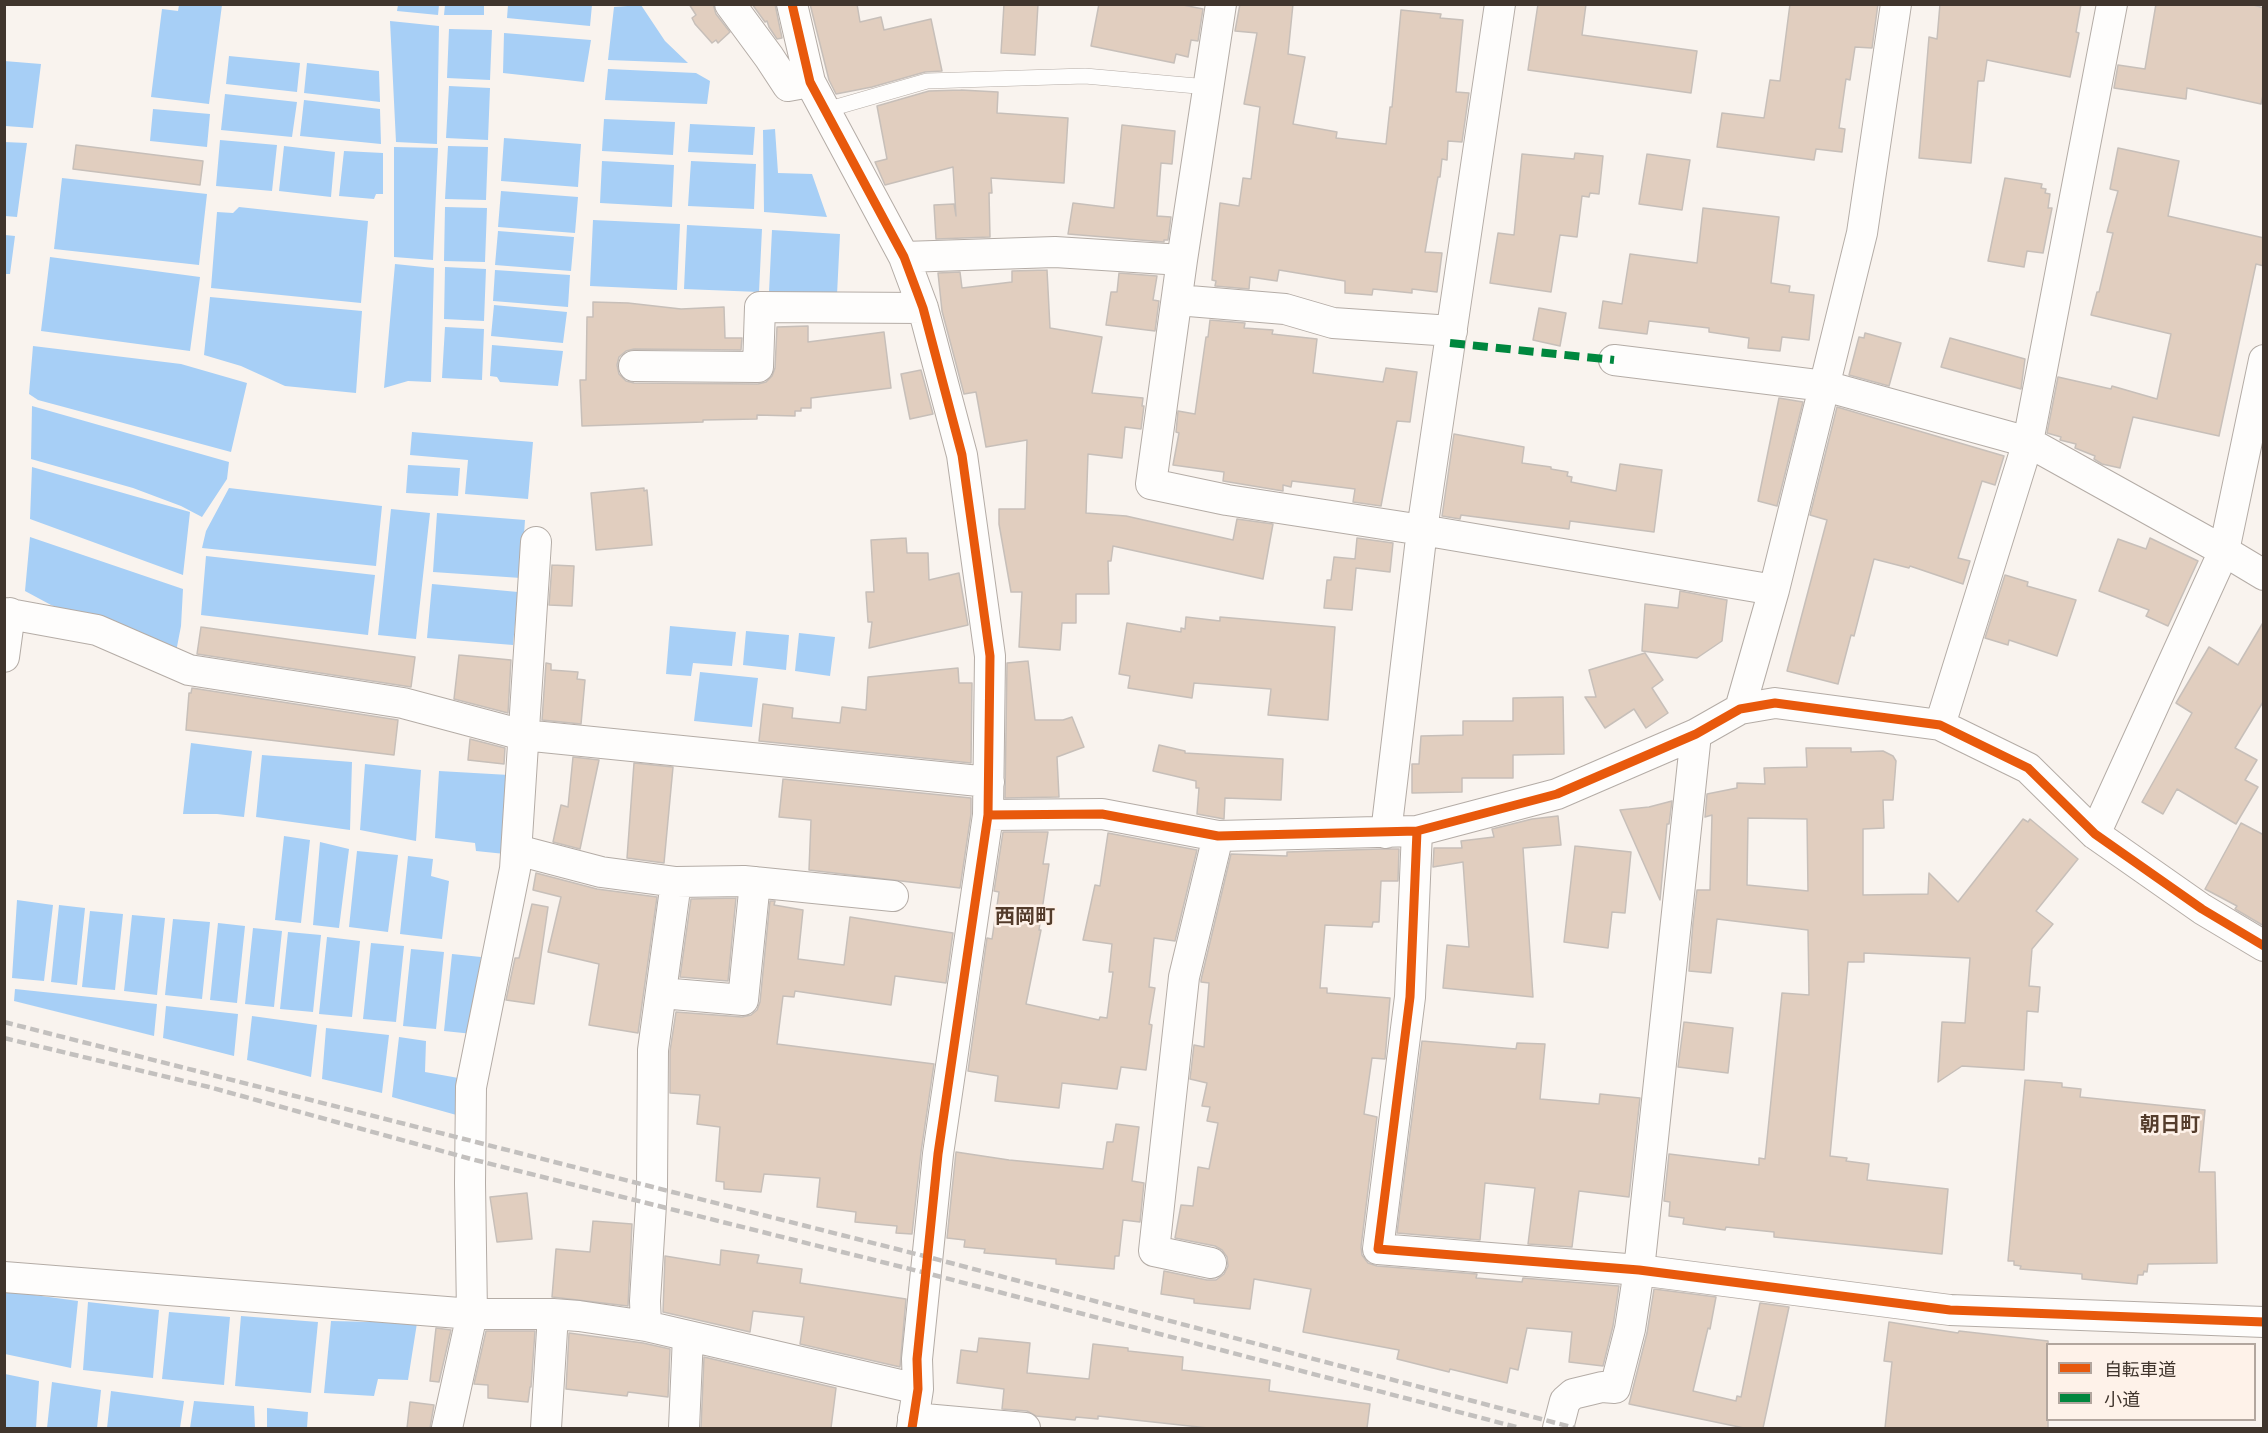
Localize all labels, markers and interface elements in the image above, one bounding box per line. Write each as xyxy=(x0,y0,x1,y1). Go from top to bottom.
district label: 西岡町 xyxy=(995,905,1055,929)
district label: 朝日町 xyxy=(2140,1113,2200,1137)
legend xyxy=(2046,1343,2256,1421)
text: 自転車道 xyxy=(2104,1360,2176,1380)
text: 小道 xyxy=(2104,1390,2140,1410)

